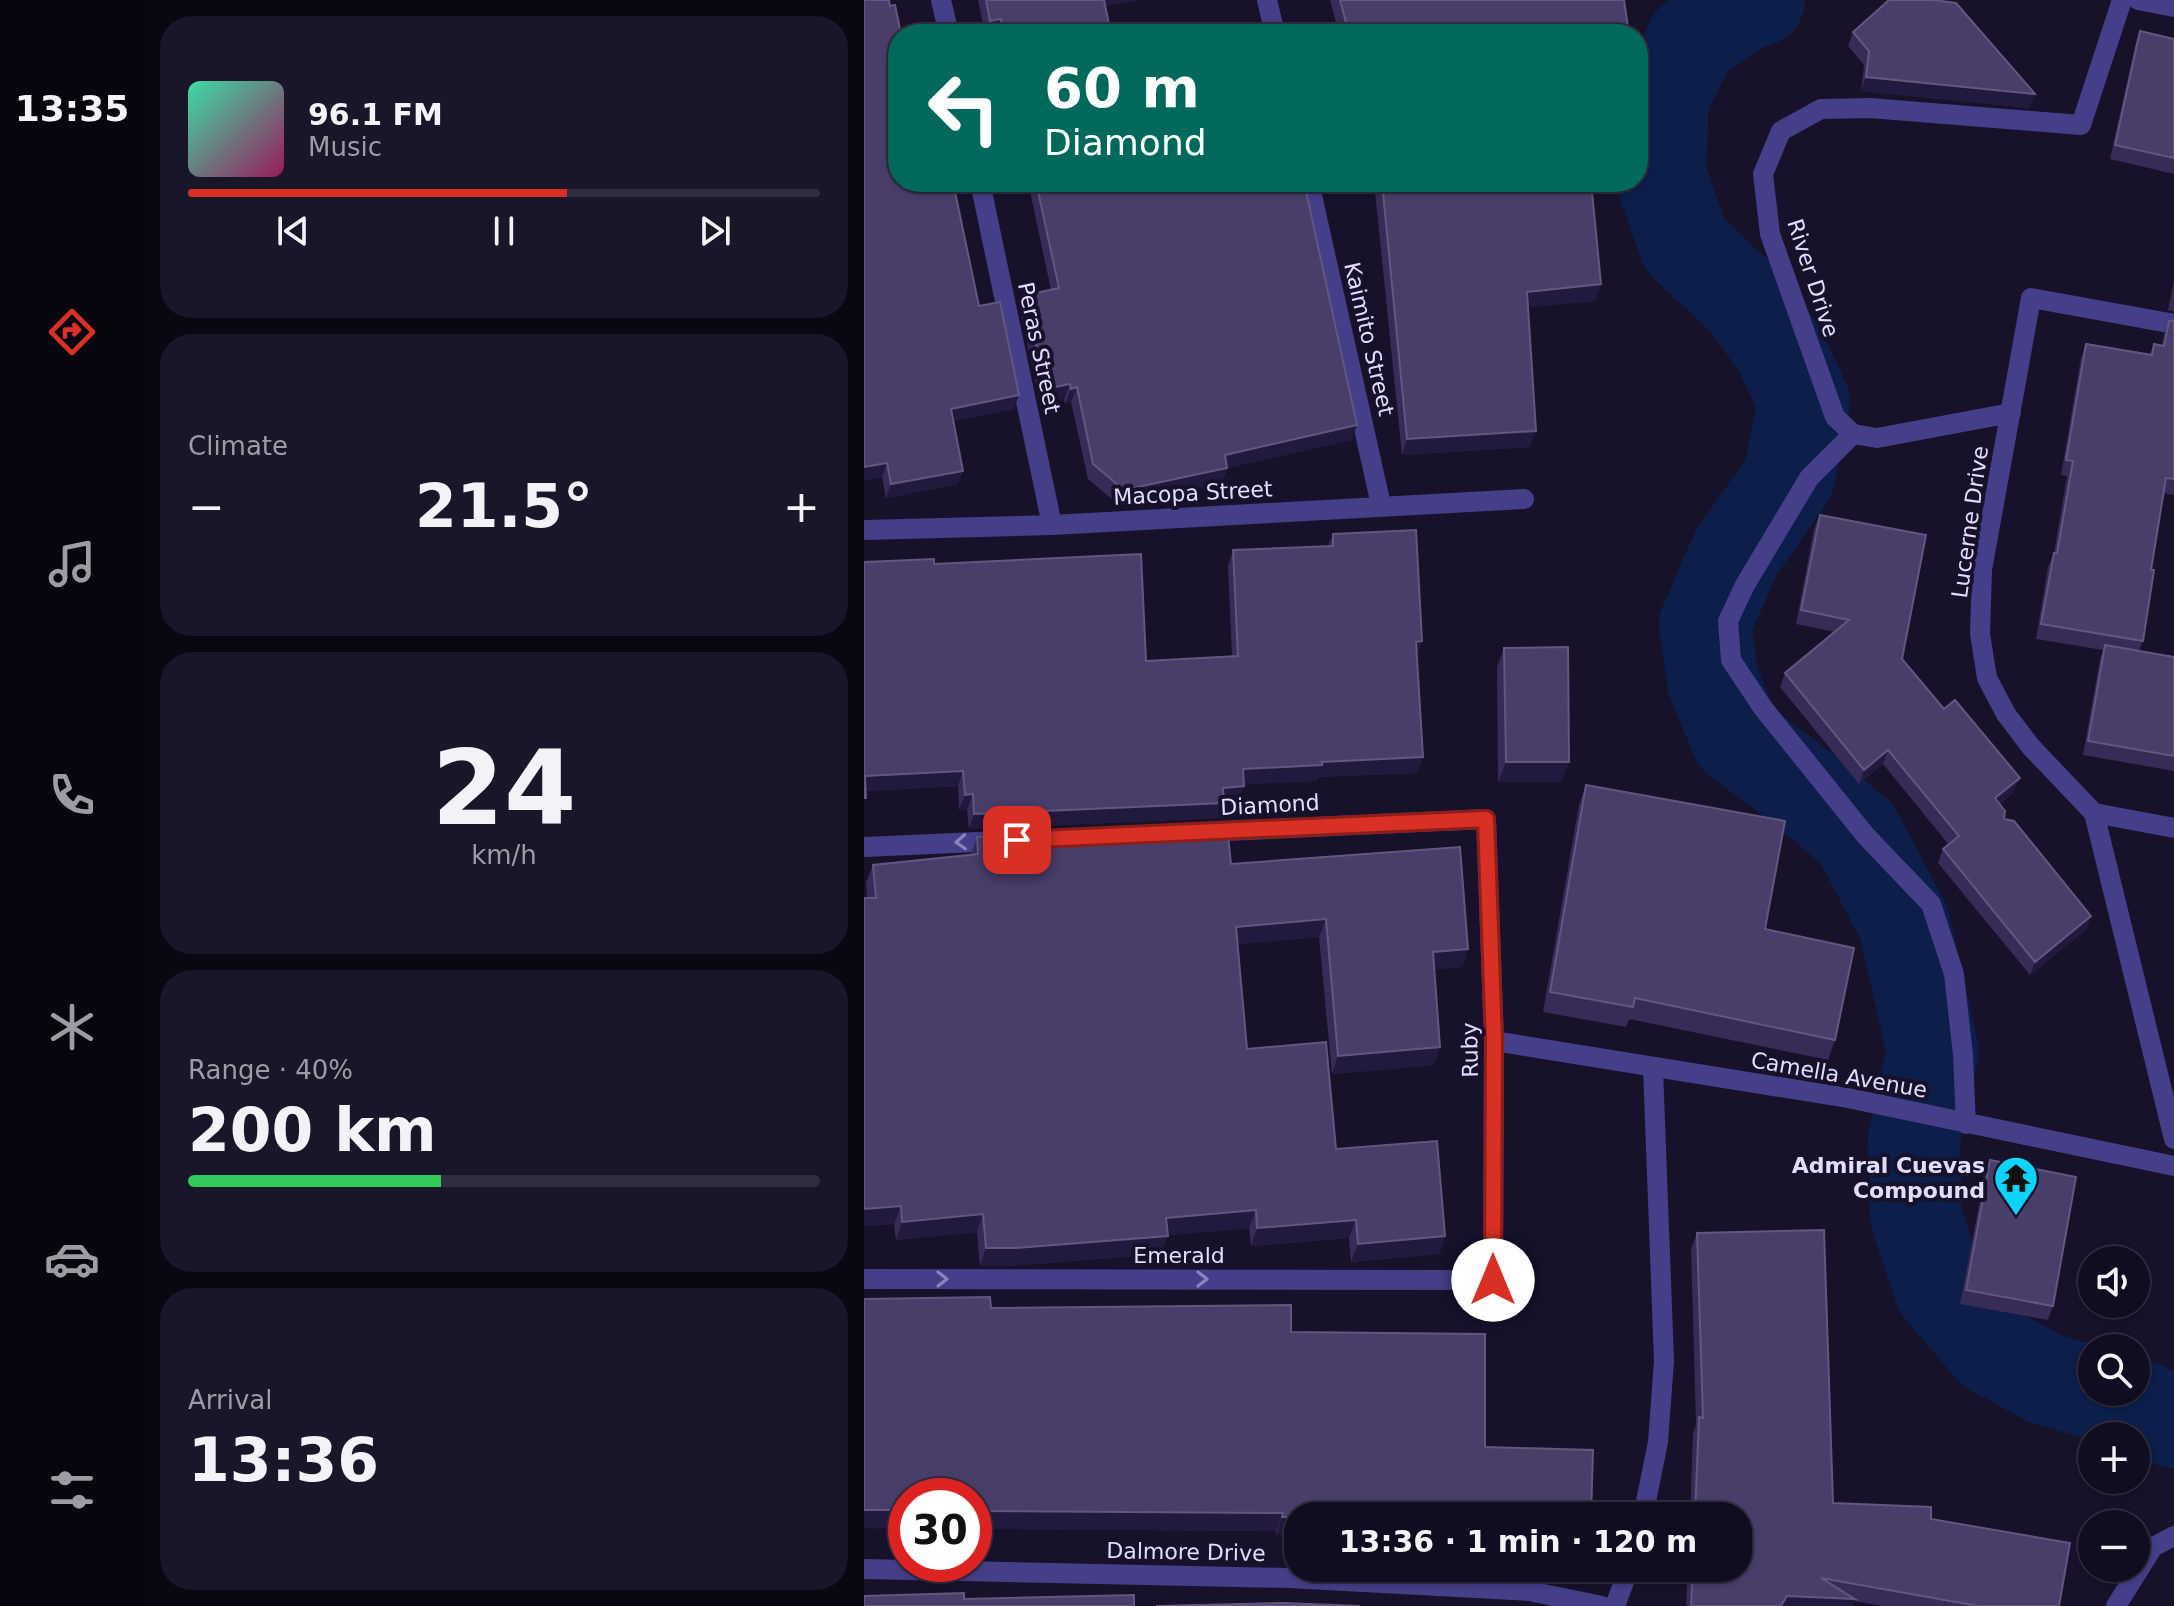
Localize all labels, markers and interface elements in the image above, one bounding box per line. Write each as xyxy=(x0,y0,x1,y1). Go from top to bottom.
text: 60 m xyxy=(1044,55,1200,120)
icon: left xyxy=(912,56,1016,160)
text: 13:35 xyxy=(15,88,129,129)
text: 96.1 FM xyxy=(308,97,443,132)
text: Diamond xyxy=(1044,122,1207,163)
text: Music xyxy=(308,132,382,162)
icon: previous xyxy=(271,209,315,253)
icon: pause xyxy=(482,209,526,253)
icon: next xyxy=(693,209,737,253)
street label: River Drive xyxy=(1782,216,1844,340)
street label: Kaimito Street xyxy=(1339,260,1399,419)
street label: Peras Street xyxy=(1013,280,1065,416)
icon: directions xyxy=(44,304,100,360)
text: Climate xyxy=(188,431,288,461)
street label: Lucerne Drive xyxy=(1947,444,1993,600)
text: 21.5° xyxy=(415,471,593,541)
street label: Macopa Street xyxy=(1113,476,1274,510)
text: − xyxy=(188,481,225,532)
text: + xyxy=(783,481,820,532)
icon: music xyxy=(44,536,100,592)
text: 24 xyxy=(432,727,576,849)
icon: phone xyxy=(44,767,100,823)
street label: Diamond xyxy=(1220,790,1320,820)
pin xyxy=(983,806,1051,874)
icon: arrive xyxy=(995,818,1039,862)
one-way arrow xyxy=(954,834,967,851)
text: km/h xyxy=(471,840,537,870)
icon: climate xyxy=(44,999,100,1055)
street label: Ruby xyxy=(1457,1022,1483,1078)
street label: Camella Avenue xyxy=(1749,1047,1929,1103)
text: Range · 40% xyxy=(188,1055,353,1085)
text: 200 km xyxy=(188,1095,437,1165)
place label: Admiral Cuevas Compound xyxy=(1792,1153,1985,1203)
temple icon: Admiral Cuevas Compound xyxy=(1992,1154,2040,1217)
icon: car xyxy=(44,1231,100,1287)
position arrow xyxy=(1451,1238,1535,1322)
street label: Emerald xyxy=(1133,1243,1225,1268)
map controls xyxy=(2078,1246,2150,1582)
button: sound xyxy=(2078,1246,2150,1318)
one-way arrow xyxy=(936,1270,949,1288)
one-way arrow xyxy=(1196,1270,1209,1288)
button: search xyxy=(2078,1334,2150,1406)
text: Arrival xyxy=(188,1385,272,1415)
button: + xyxy=(2078,1422,2150,1494)
text: 13:36 xyxy=(188,1425,379,1495)
icon: filters xyxy=(44,1462,100,1518)
speed limit sign: 30 xyxy=(888,1478,992,1582)
button: − xyxy=(2078,1510,2150,1582)
text: 13:36 · 1 min · 120 m xyxy=(1339,1524,1697,1559)
street label: Dalmore Drive xyxy=(1106,1538,1266,1566)

